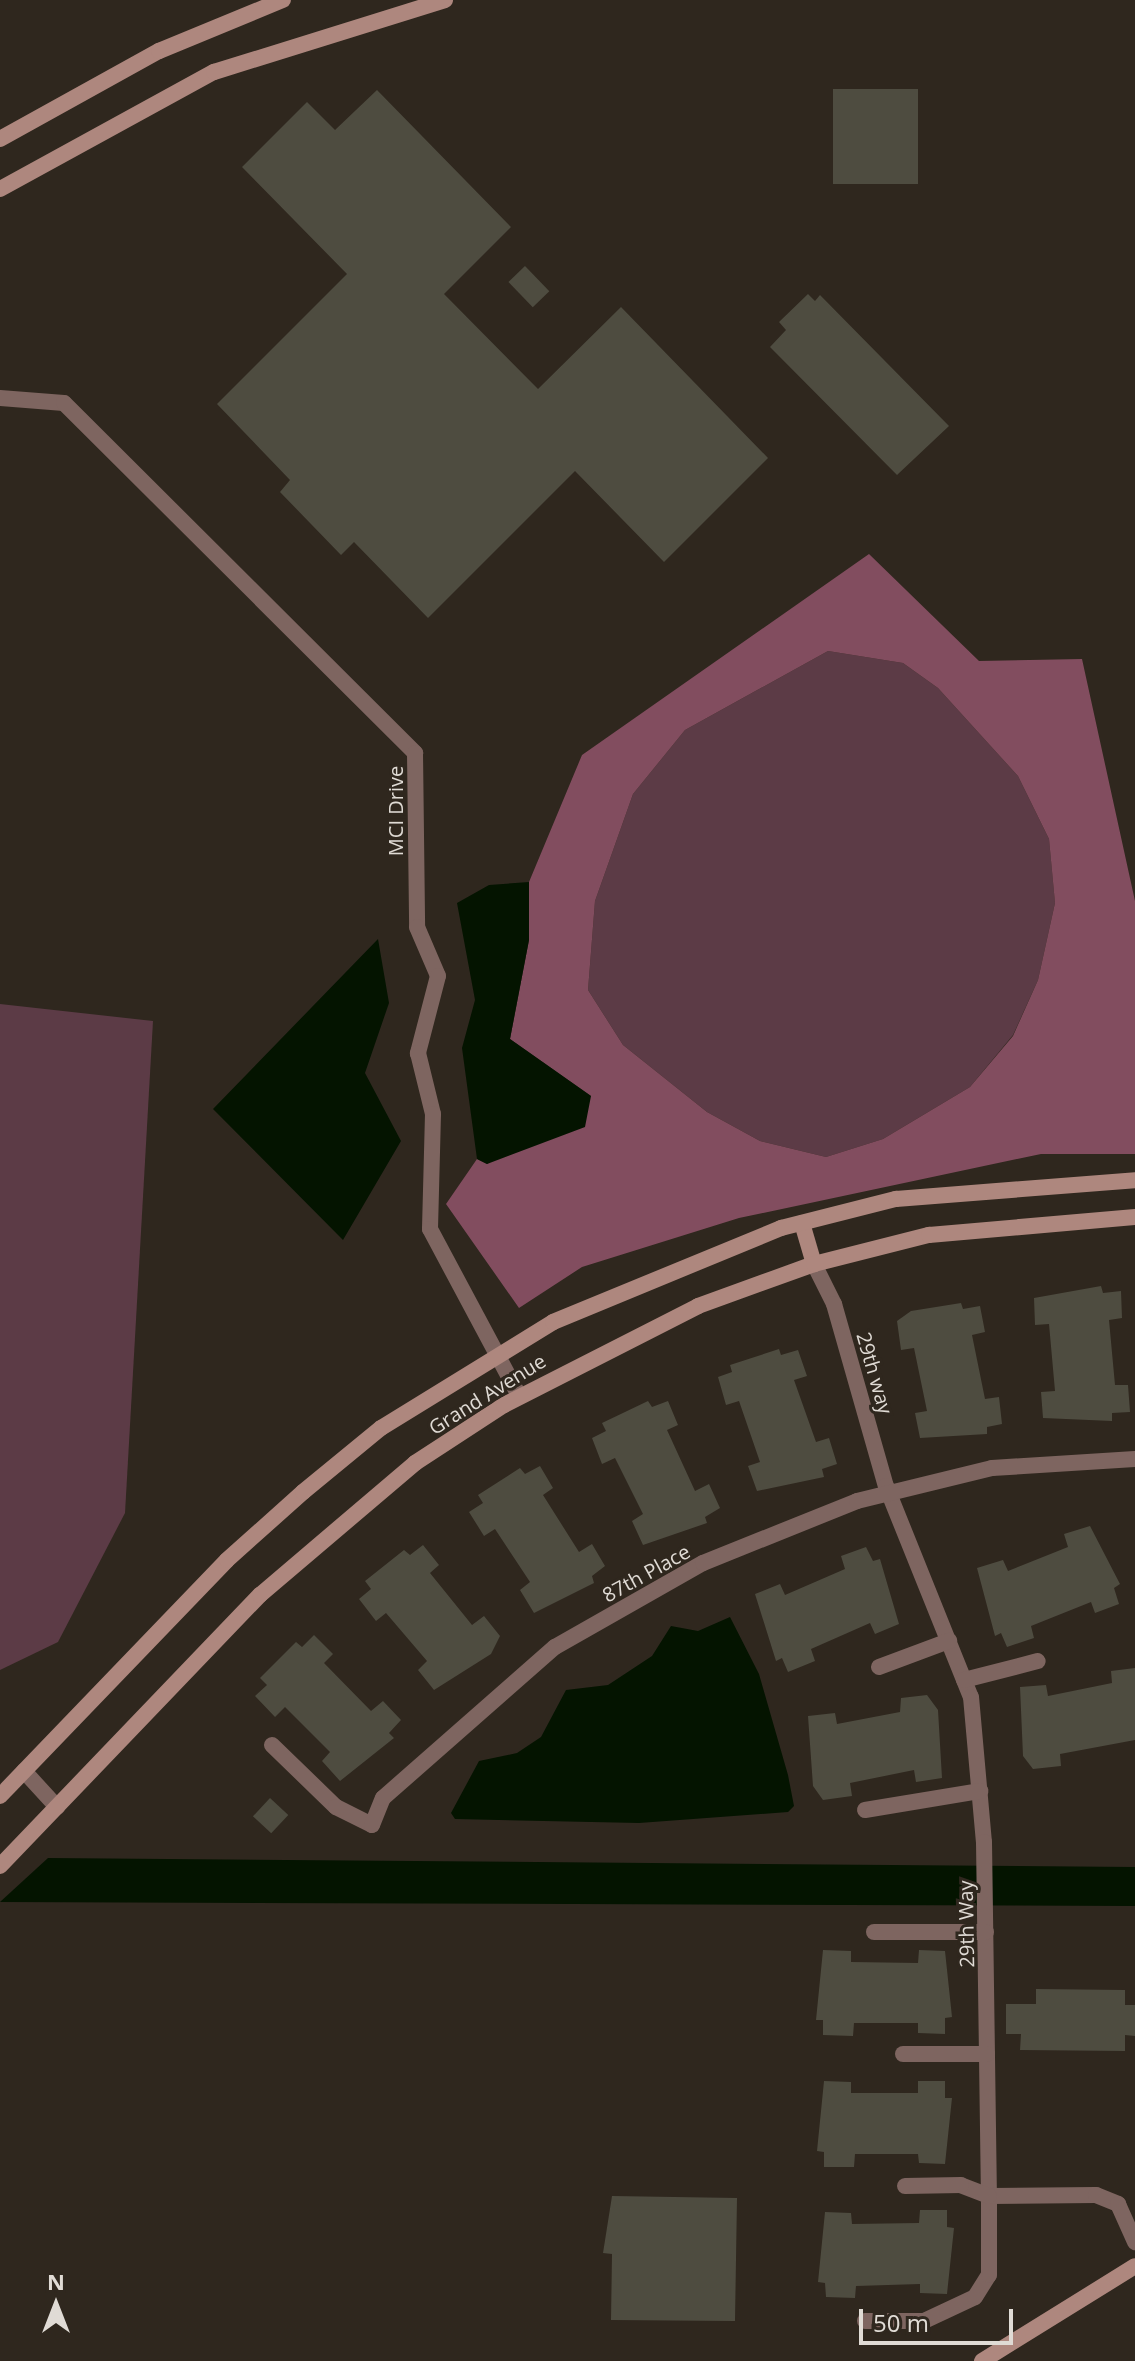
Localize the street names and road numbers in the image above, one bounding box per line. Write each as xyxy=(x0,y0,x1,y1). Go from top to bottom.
street label: MCI Drive xyxy=(383,766,407,856)
street label: 29th way xyxy=(852,1329,898,1417)
street label: Grand Avenue xyxy=(424,1349,550,1439)
street label: 87th Place xyxy=(598,1539,694,1607)
street label: 29th Way xyxy=(953,1880,979,1968)

